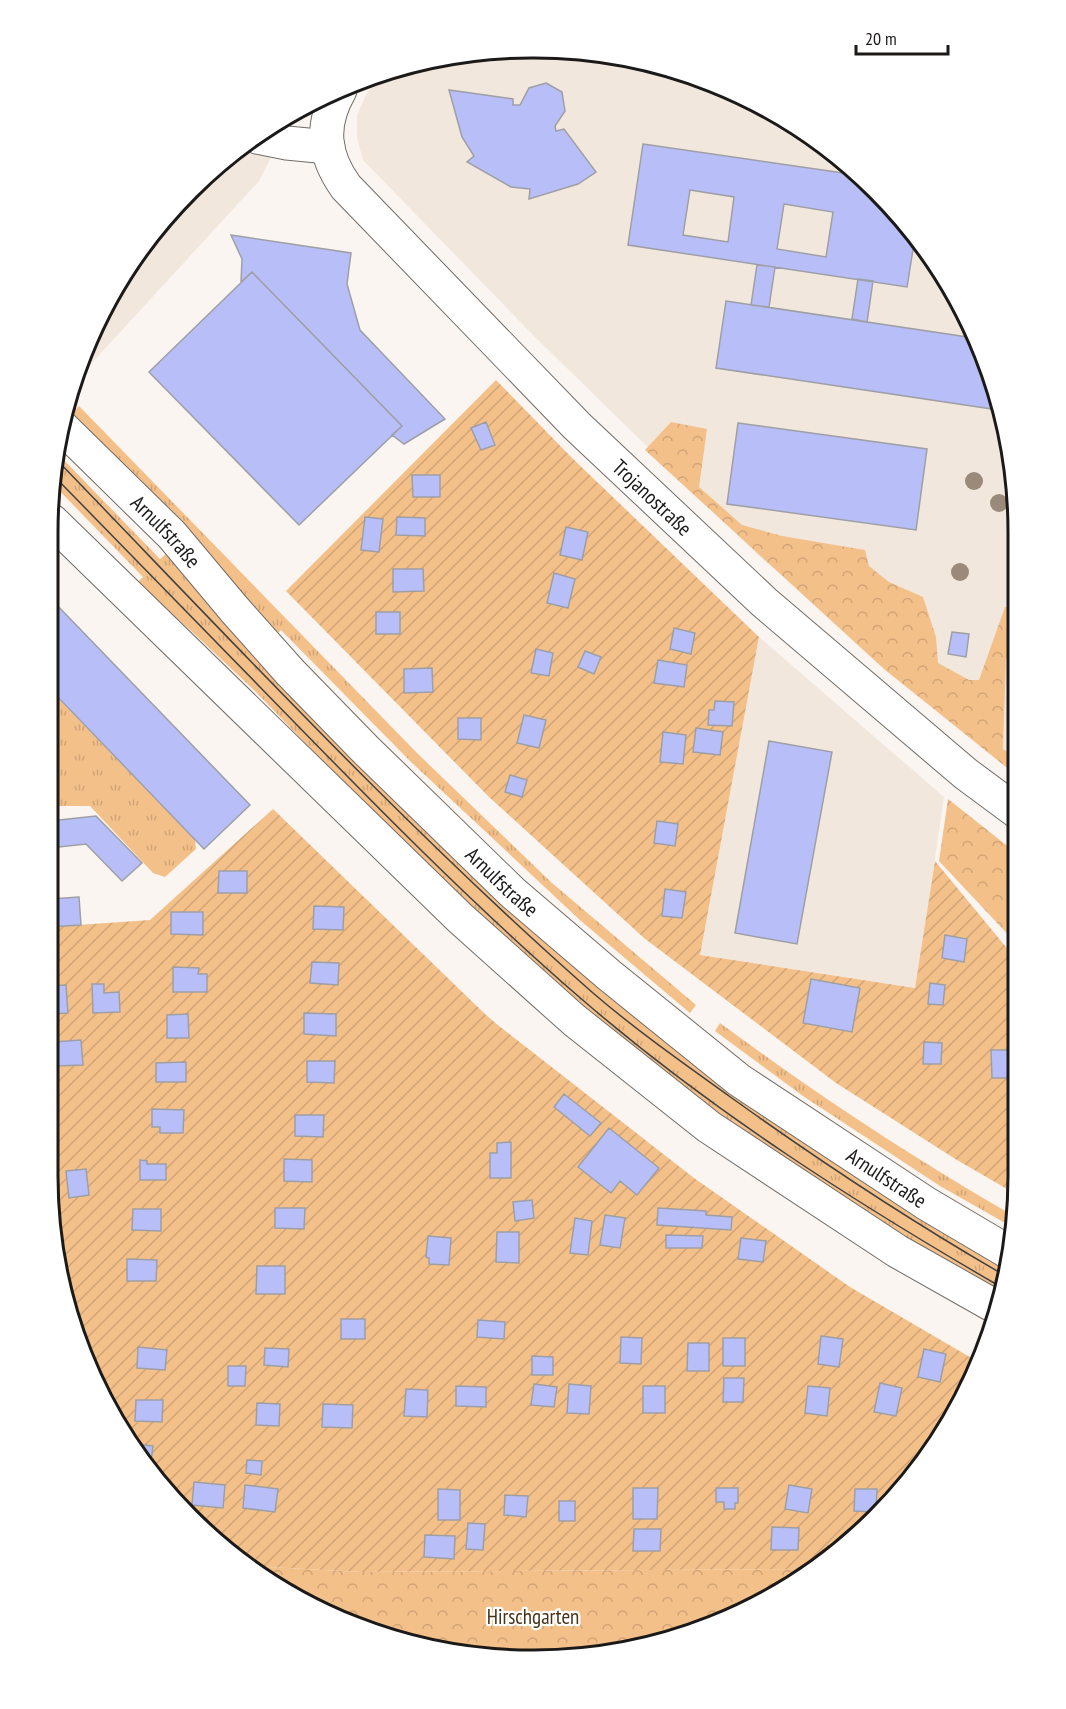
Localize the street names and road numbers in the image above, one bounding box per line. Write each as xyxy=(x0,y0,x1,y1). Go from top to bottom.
street label: Trojanostraße xyxy=(607,453,698,541)
street label: Arnulfstraße xyxy=(125,489,207,573)
street label: Arnulfstraße xyxy=(460,841,544,922)
street label: Arnulfstraße xyxy=(842,1141,932,1214)

